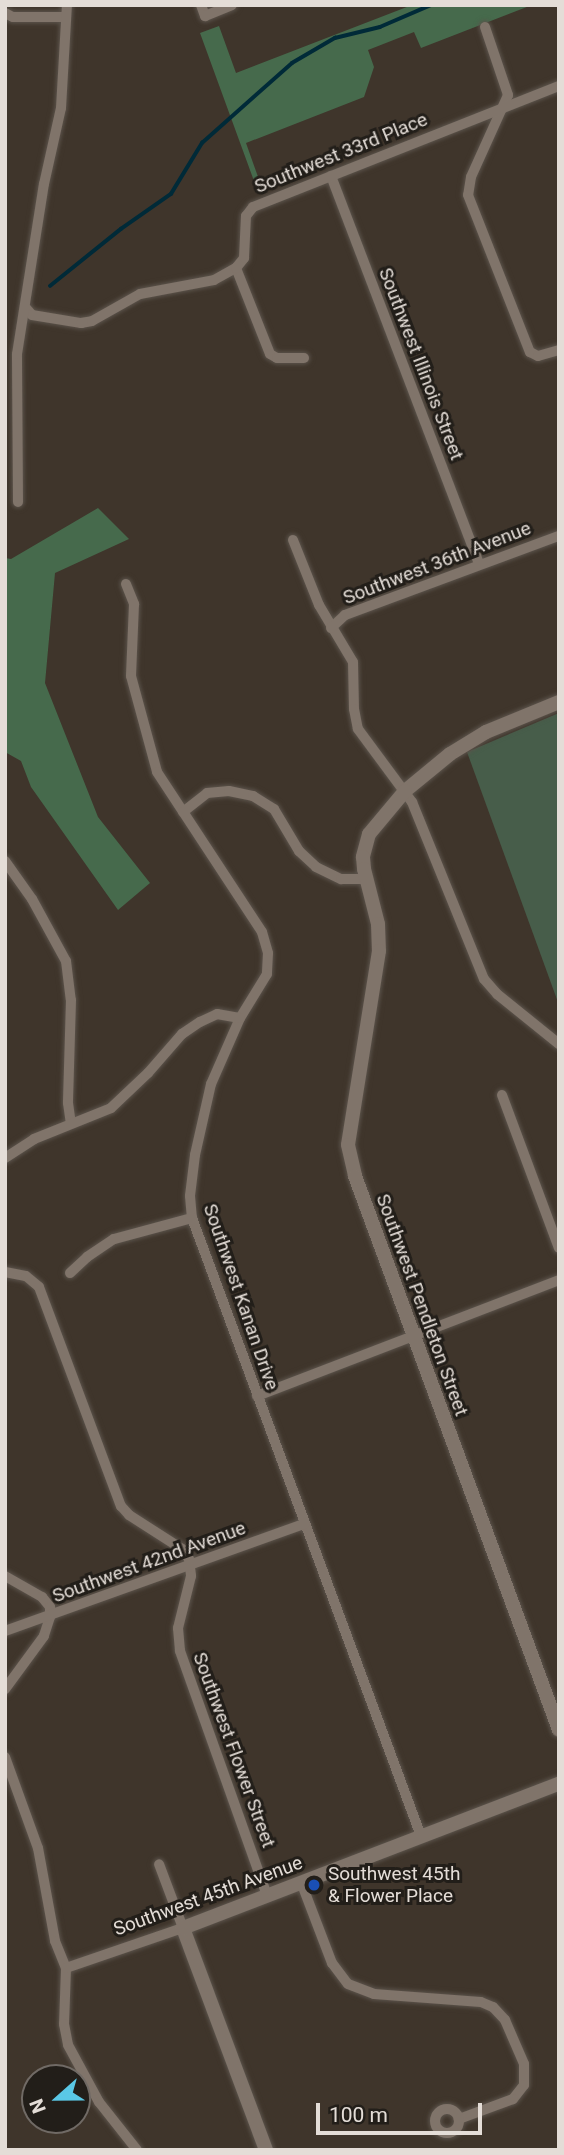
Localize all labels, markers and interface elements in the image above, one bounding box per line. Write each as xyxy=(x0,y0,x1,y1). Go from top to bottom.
street label: Southwest 33rd Place xyxy=(251,108,431,198)
street label: Southwest Illinois Street xyxy=(374,265,468,463)
street label: Southwest 36th Avenue xyxy=(340,517,534,609)
street label: Southwest Pendleton Street xyxy=(371,1191,473,1419)
street label: Southwest Kanan Drive xyxy=(198,1201,284,1393)
street label: Southwest 42nd Avenue xyxy=(49,1516,249,1608)
street label: Southwest Flower Street xyxy=(188,1649,280,1851)
street label: Southwest 45th Avenue xyxy=(110,1851,306,1941)
place label: Southwest 45th & Flower Place xyxy=(328,1863,460,1907)
marker: Southwest 45th & Flower Place xyxy=(306,1877,322,1893)
north arrow xyxy=(21,2064,91,2134)
scale bar xyxy=(319,2088,485,2132)
text: N xyxy=(25,2096,51,2116)
text: 100 m xyxy=(329,2103,388,2127)

